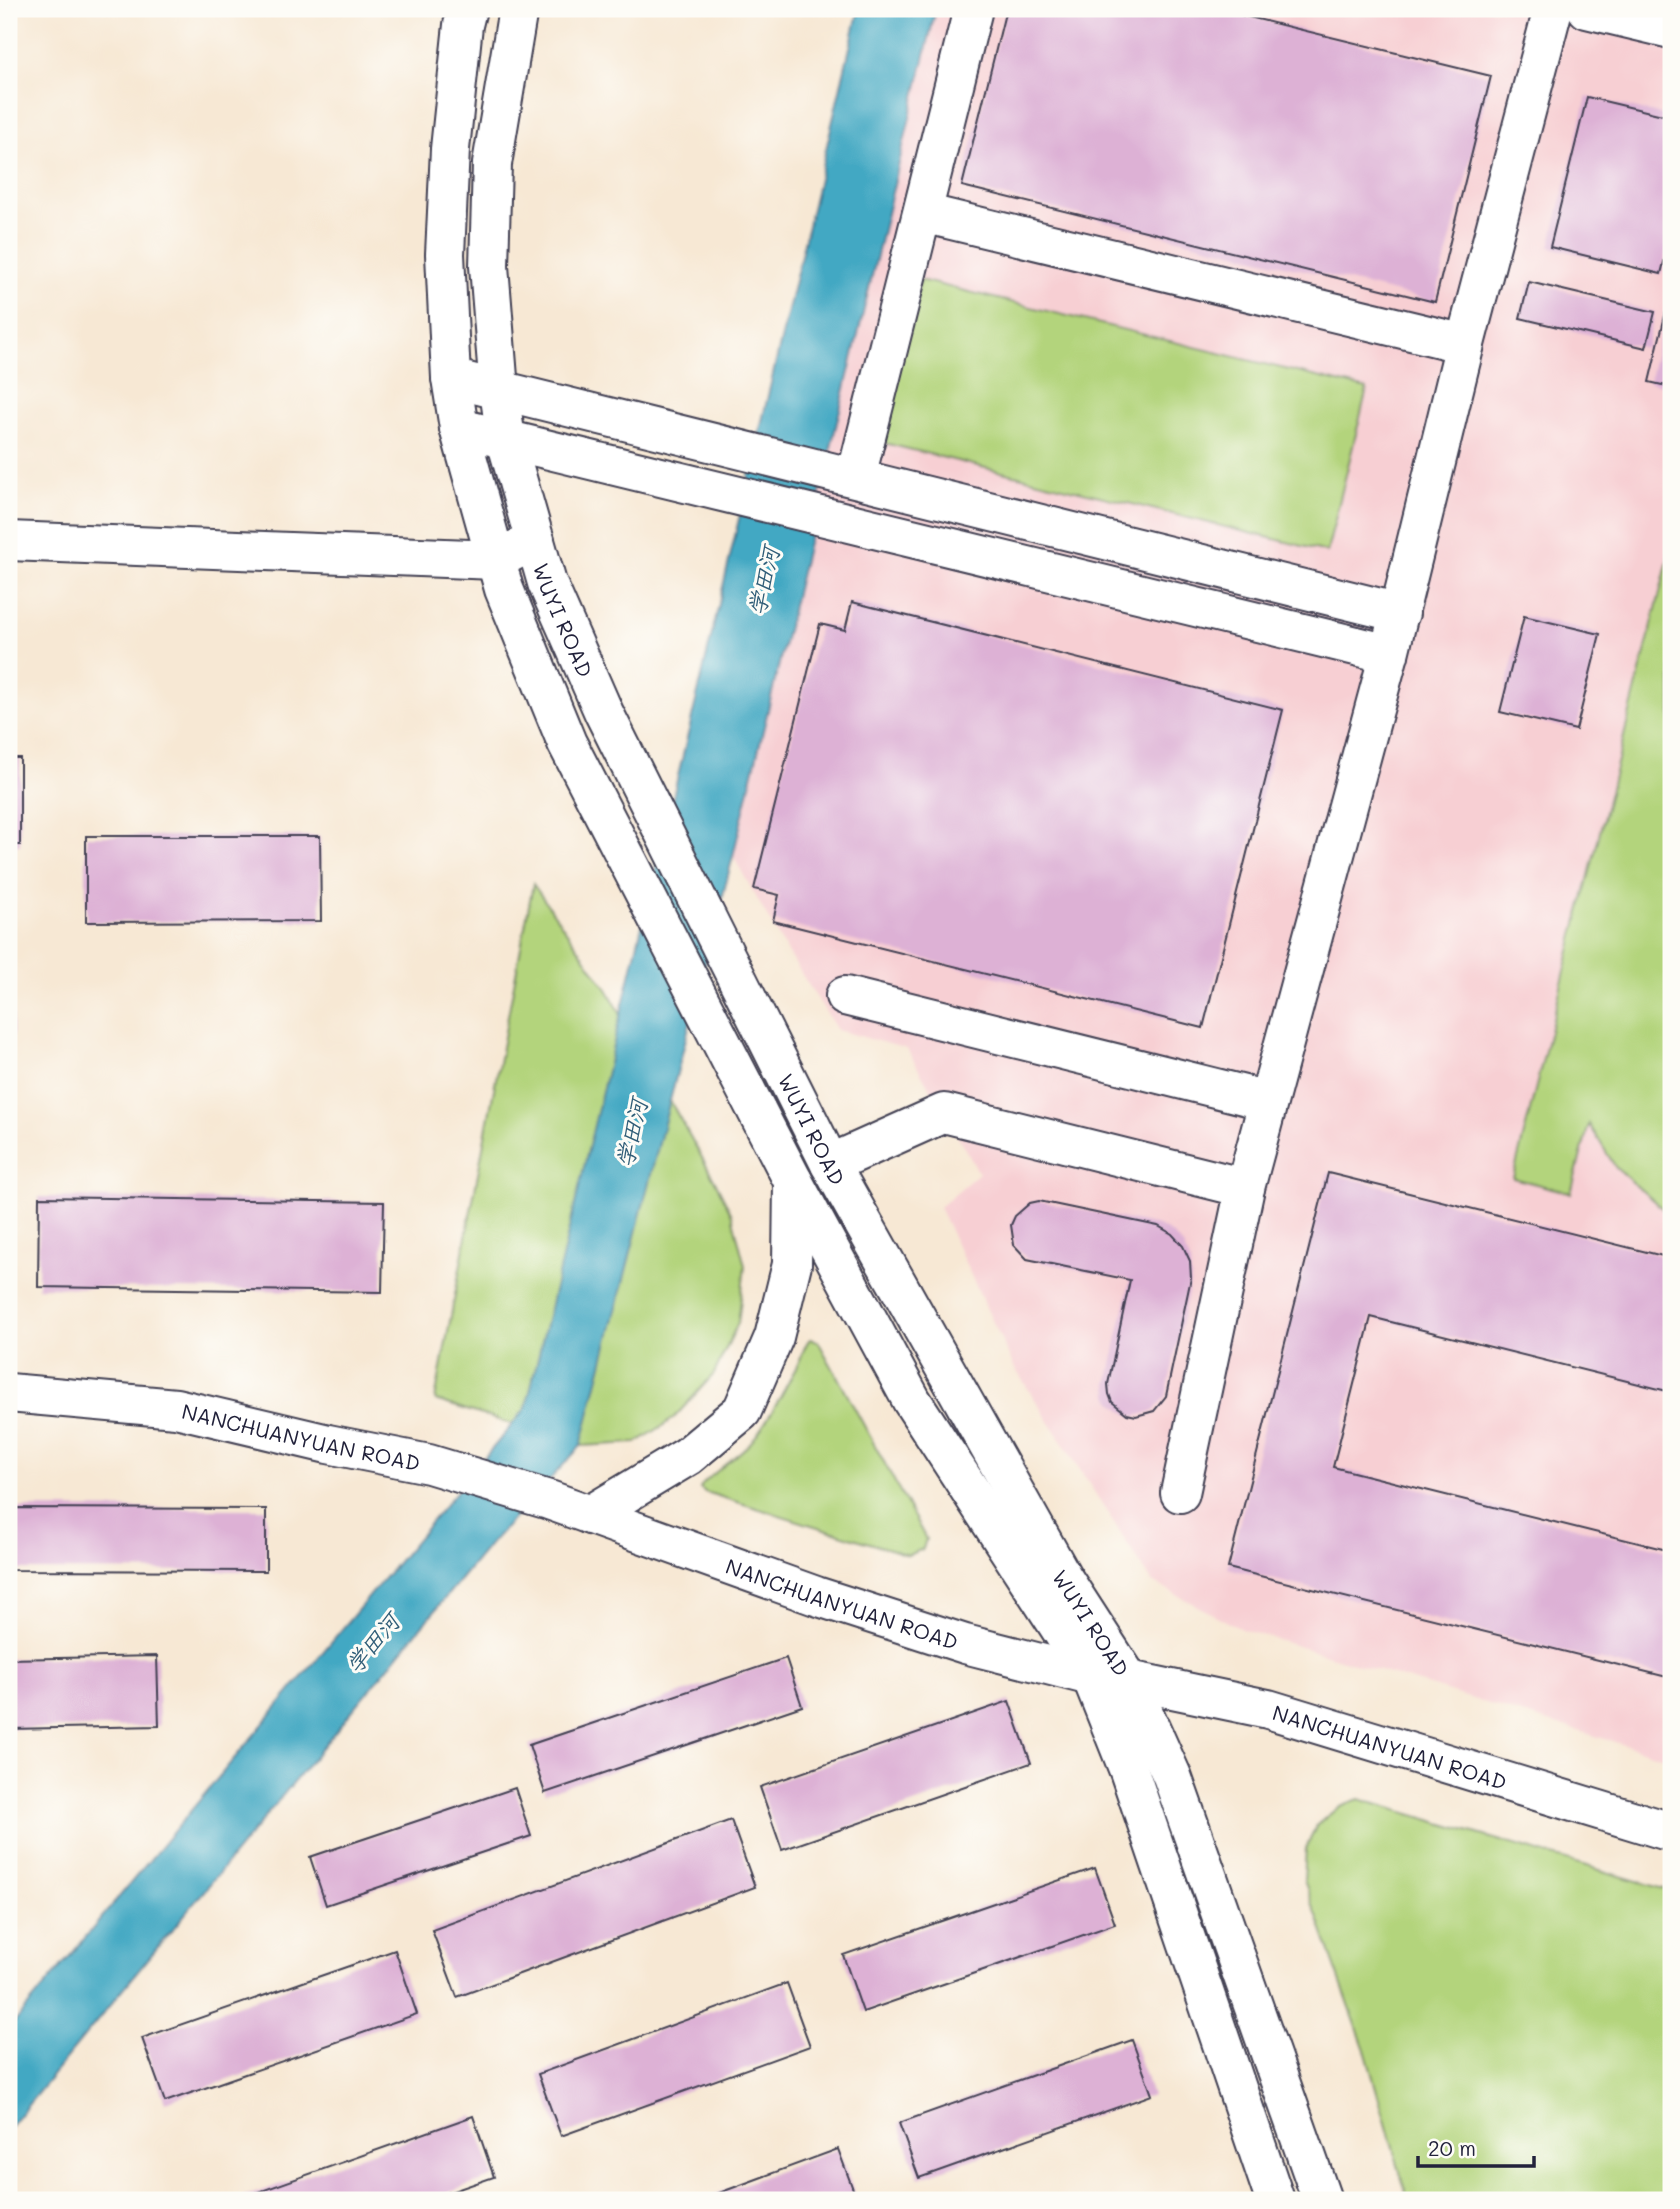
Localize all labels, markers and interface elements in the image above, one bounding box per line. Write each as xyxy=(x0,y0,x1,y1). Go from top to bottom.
water label: 学田河 xyxy=(741,540,786,618)
street label: WUYI ROAD xyxy=(528,560,600,681)
street label: WUYI ROAD xyxy=(773,1069,852,1189)
water label: 学田河 xyxy=(609,1092,654,1170)
street label: NANCHUANYUAN ROAD xyxy=(179,1396,423,1475)
street label: NANCHUANYUAN ROAD xyxy=(723,1551,962,1654)
street label: WUYI ROAD xyxy=(1047,1564,1136,1680)
water label: 学田河 xyxy=(338,1604,408,1679)
street label: NANCHUANYUAN ROAD xyxy=(1270,1698,1510,1795)
scale bar xyxy=(1418,2125,1533,2169)
text: 20 m xyxy=(1428,2134,1476,2161)

